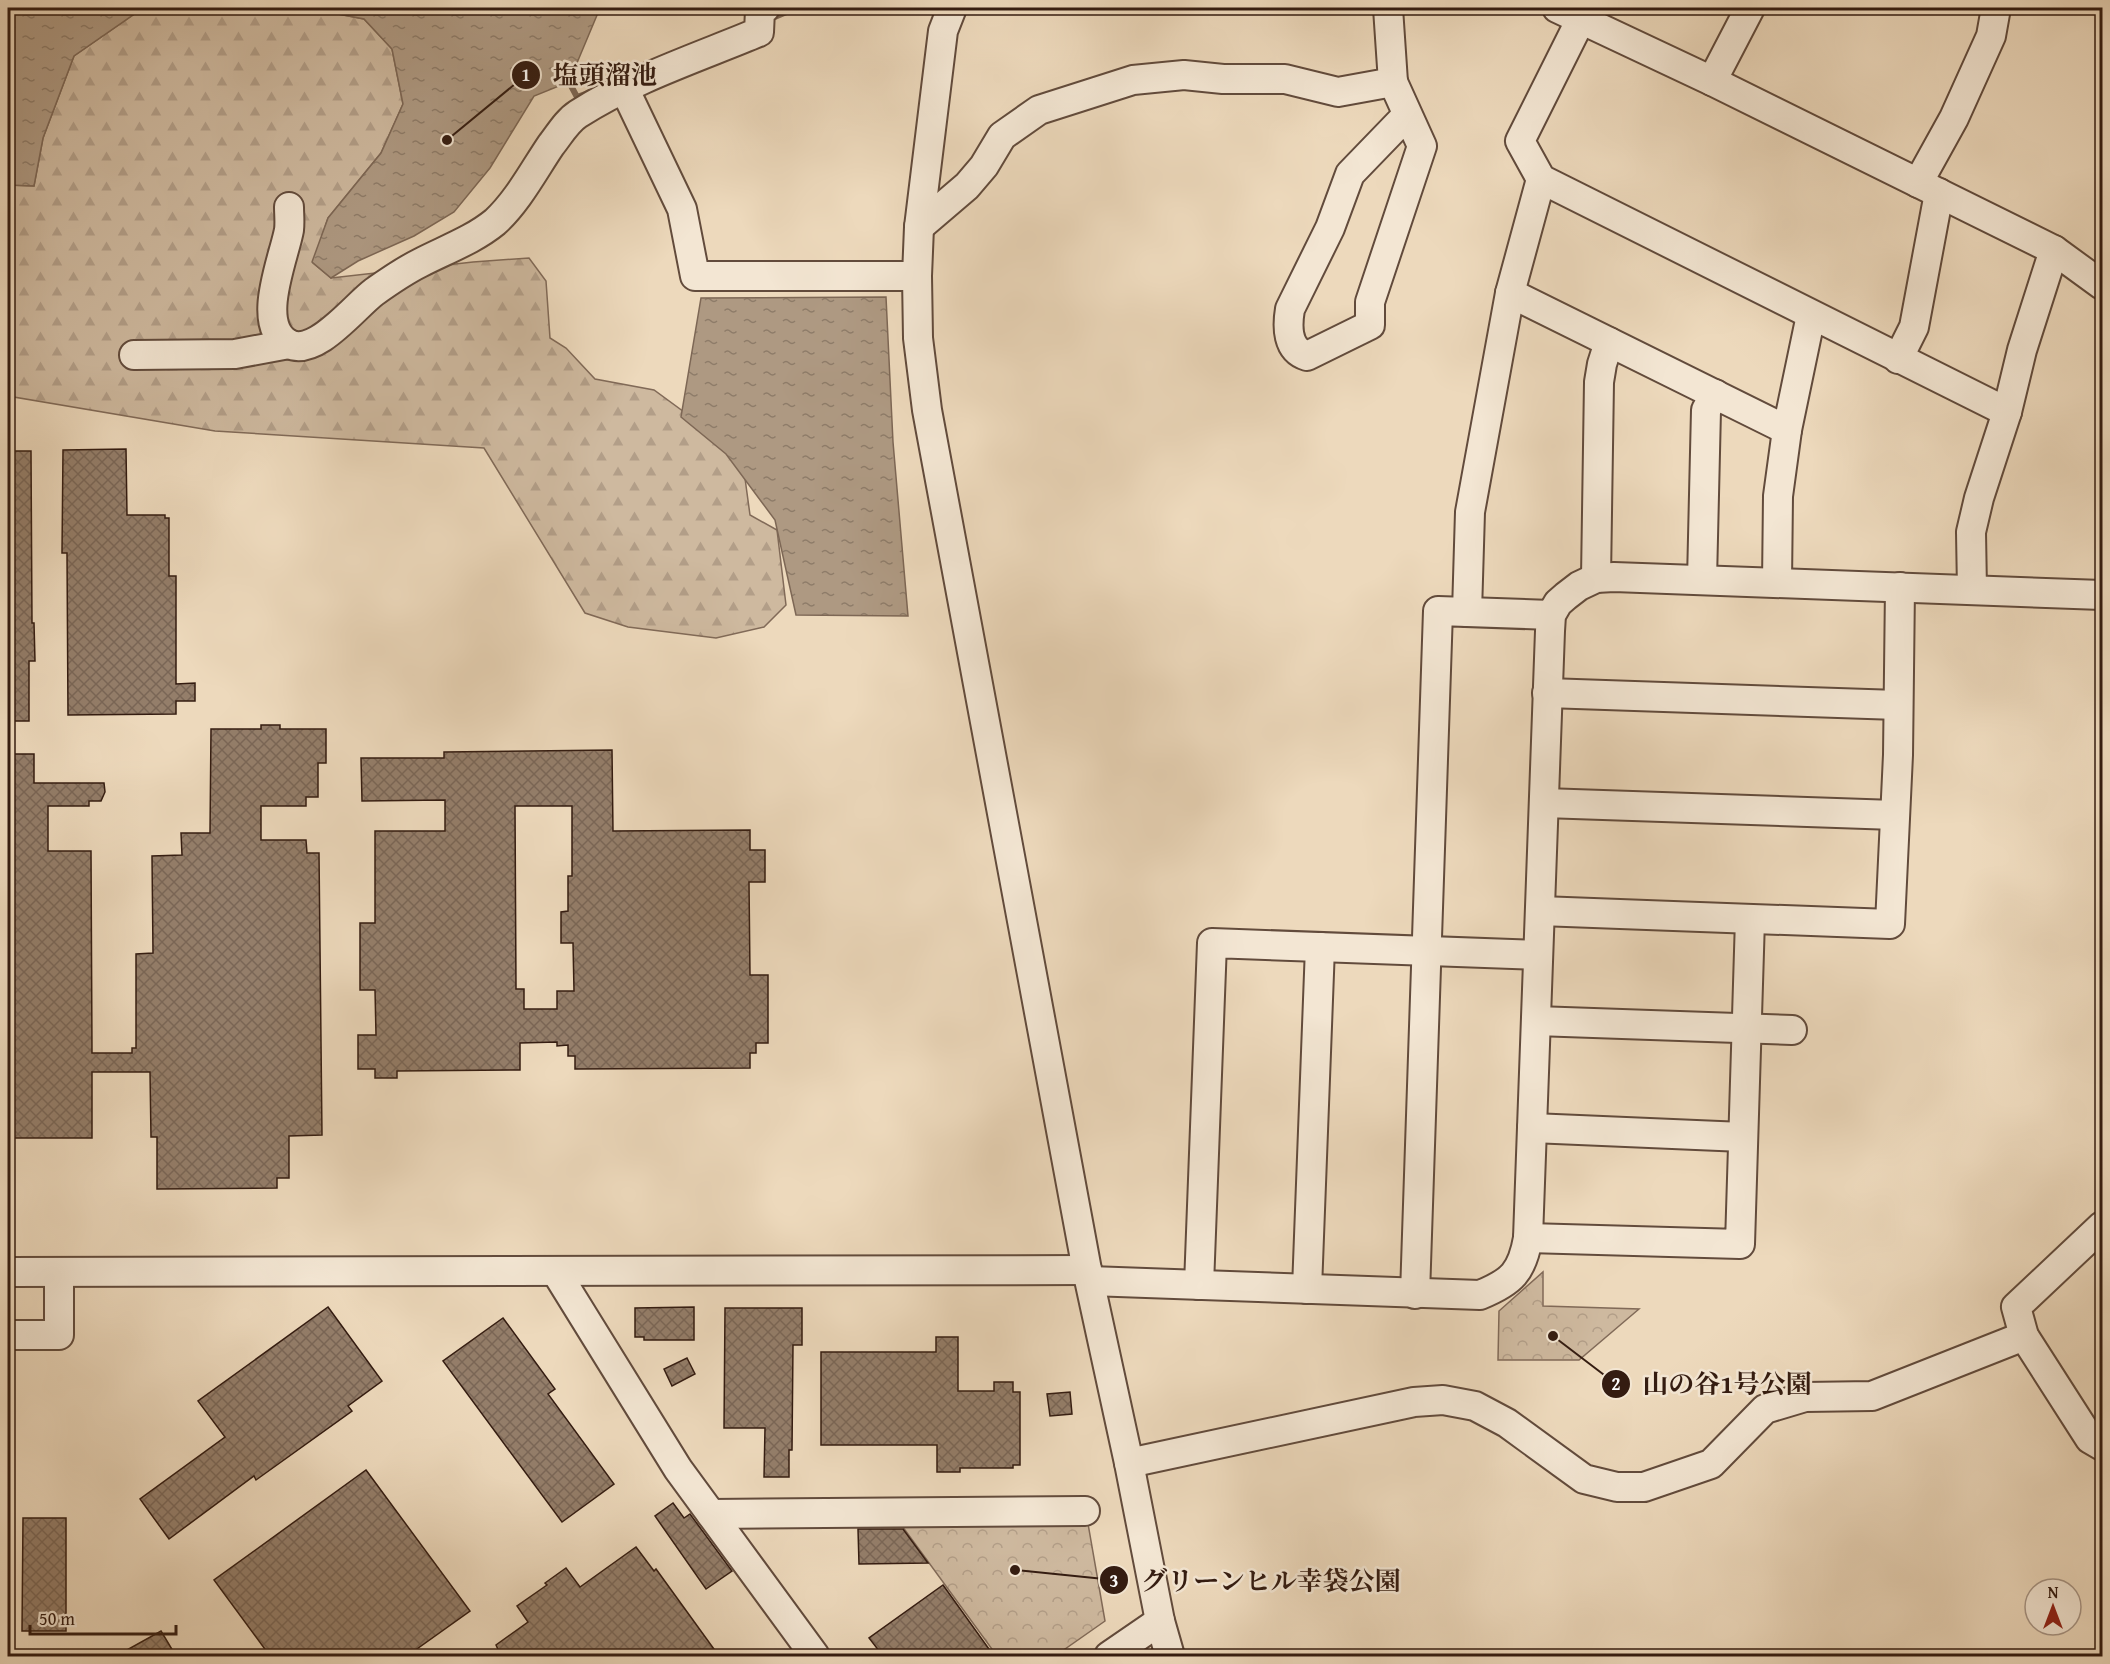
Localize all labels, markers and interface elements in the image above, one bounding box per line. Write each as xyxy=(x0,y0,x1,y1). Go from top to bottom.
callout: 塩頭溜池 xyxy=(511,53,669,97)
text: 塩頭溜池 xyxy=(553,55,657,94)
text: 1 xyxy=(521,61,531,88)
callout: 山の谷1号公園 xyxy=(1601,1362,1824,1406)
text: 山の谷1号公園 xyxy=(1642,1364,1812,1403)
text: 2 xyxy=(1611,1370,1621,1397)
callout: グリーンヒル幸袋公園 xyxy=(1099,1558,1413,1602)
text: グリーンヒル幸袋公園 xyxy=(1141,1561,1401,1600)
text: 3 xyxy=(1109,1567,1119,1594)
north arrow xyxy=(2023,1577,2083,1637)
text: N xyxy=(2048,1580,2059,1604)
scale bar xyxy=(30,1598,176,1636)
text: 50 m xyxy=(39,1605,75,1632)

